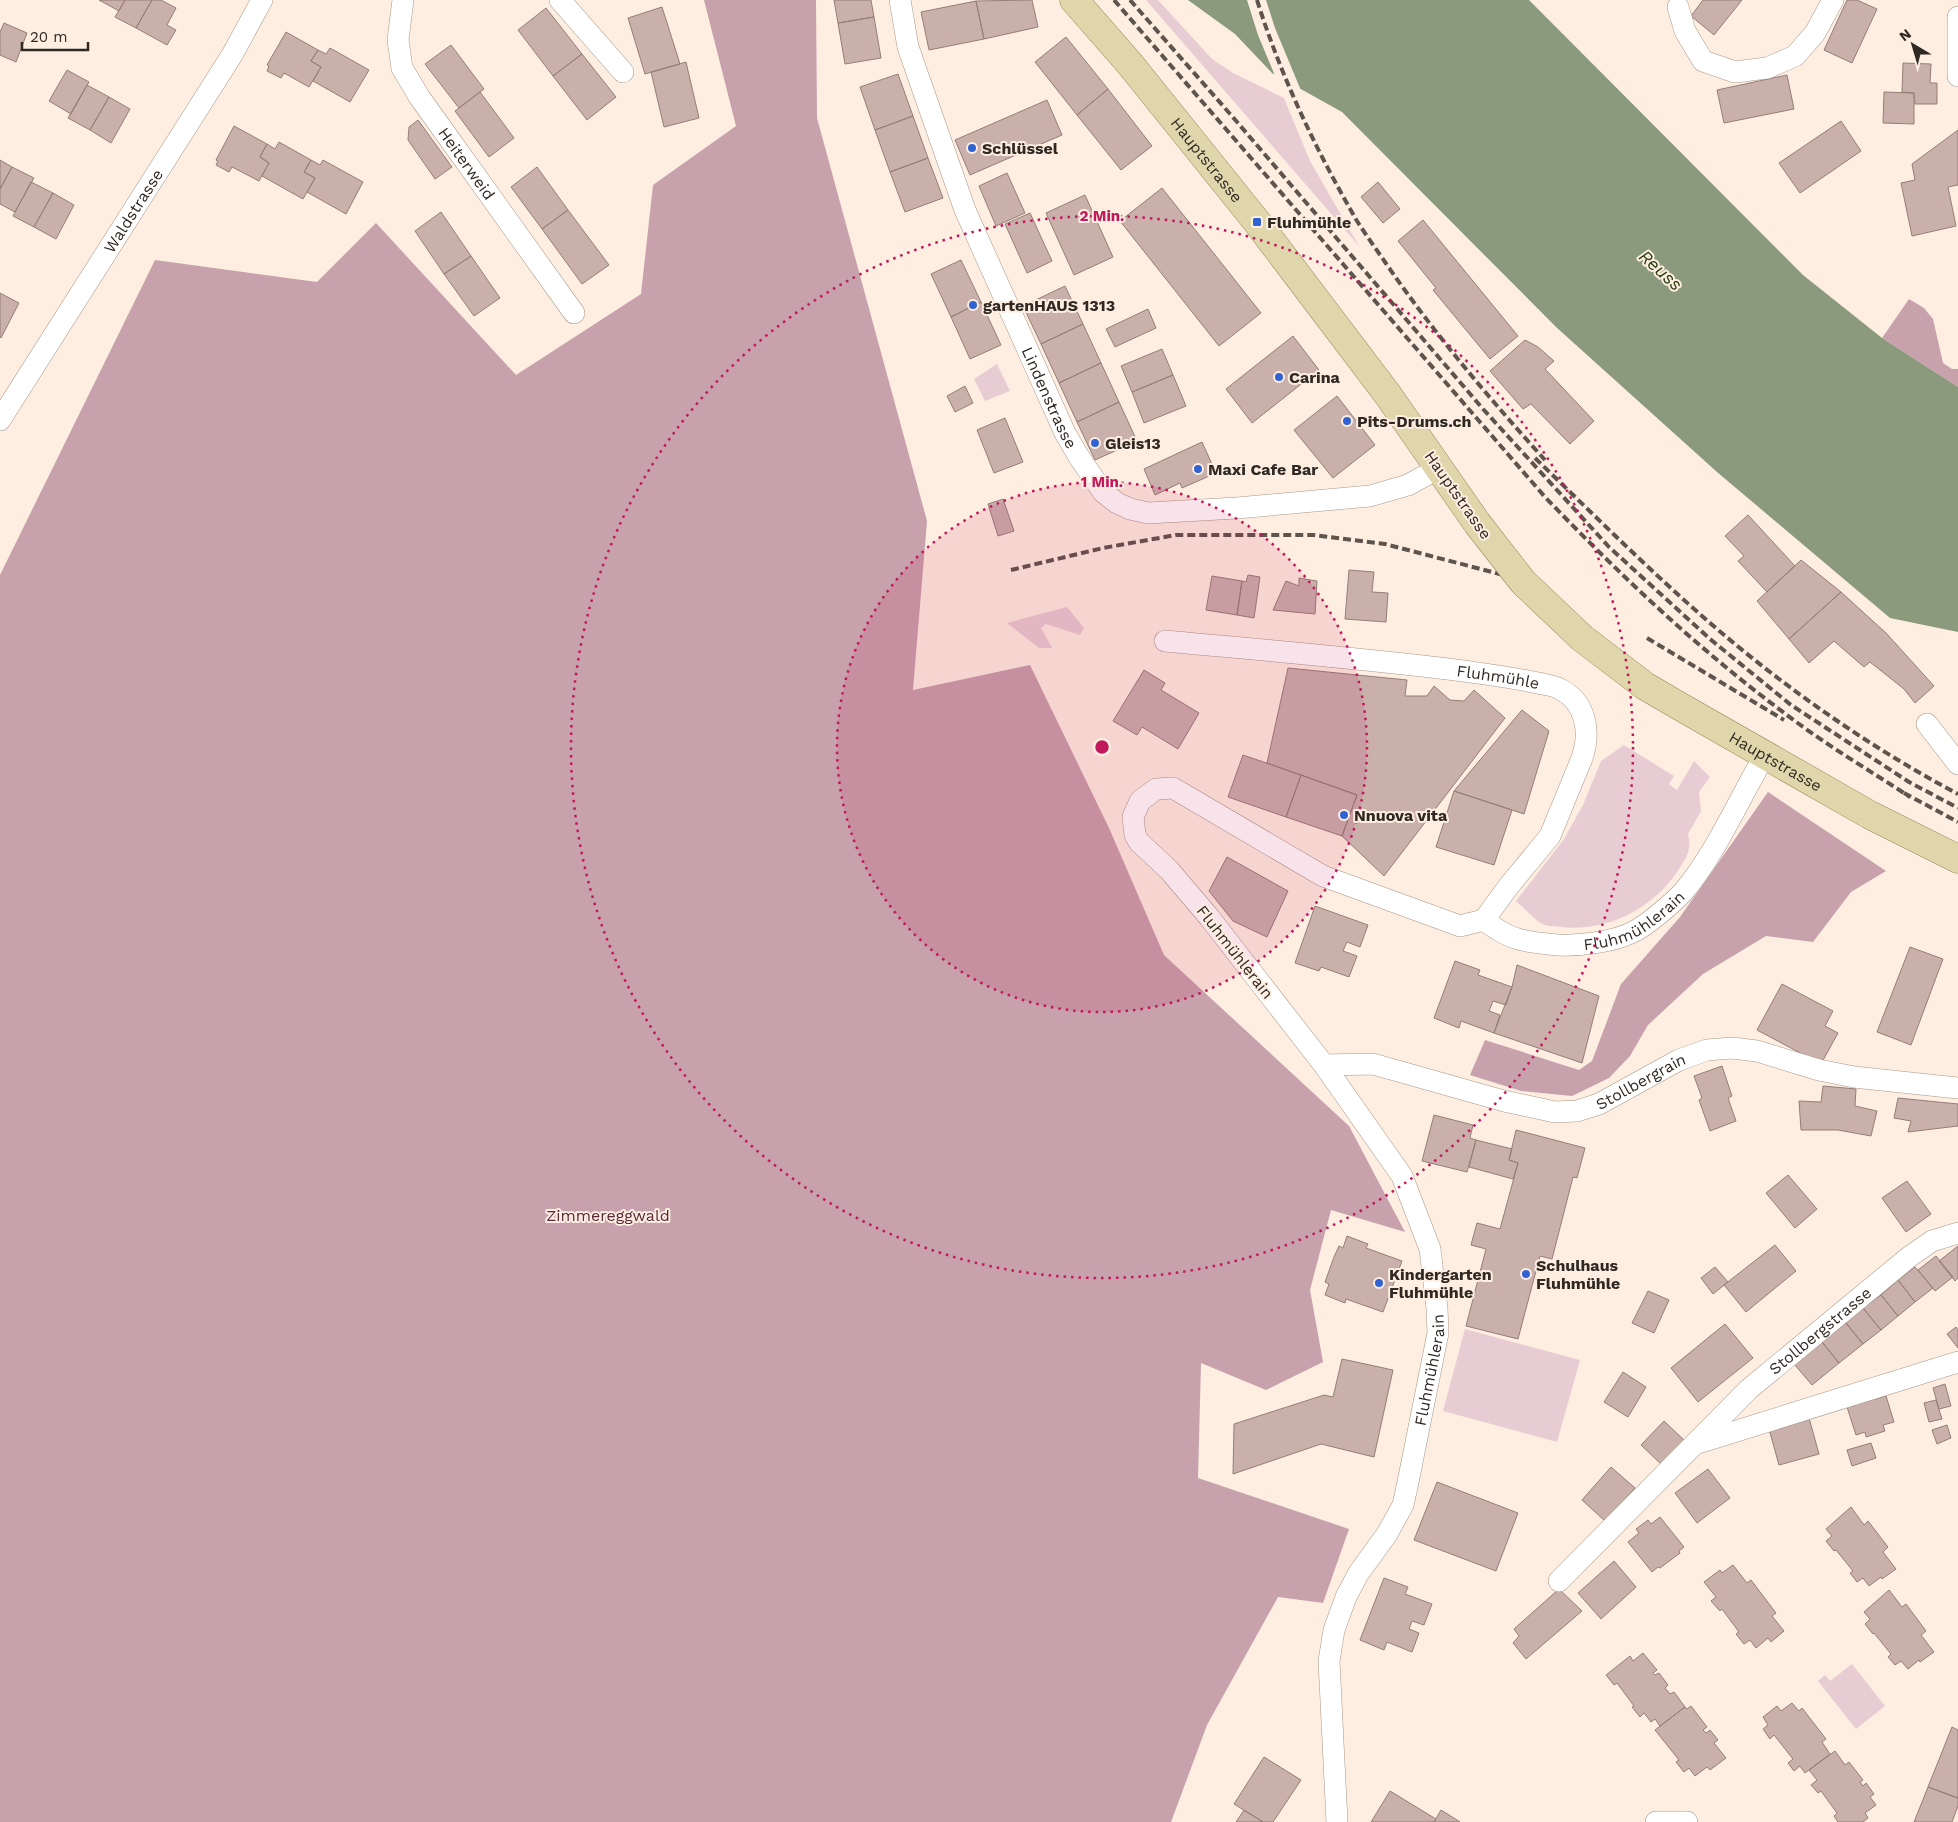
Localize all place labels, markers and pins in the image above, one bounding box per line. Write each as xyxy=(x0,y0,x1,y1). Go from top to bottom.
place label: Schlüssel xyxy=(982,139,1059,158)
marker: Schlüssel xyxy=(966,142,978,154)
place label: Fluhmühle xyxy=(1267,213,1351,232)
marker: Fluhmühle xyxy=(1251,216,1263,228)
place label: gartenHAUS 1313 xyxy=(983,296,1115,315)
marker: gartenHAUS 1313 xyxy=(967,299,979,311)
place label: Carina xyxy=(1289,368,1341,387)
marker: Carina xyxy=(1273,371,1285,383)
place label: Pits-Drums.ch xyxy=(1357,412,1472,431)
marker: Pits-Drums.ch xyxy=(1341,415,1353,427)
place label: Gleis13 xyxy=(1105,434,1161,453)
marker: Gleis13 xyxy=(1089,437,1101,449)
place label: Maxi Cafe Bar xyxy=(1208,460,1318,479)
marker: Maxi Cafe Bar xyxy=(1192,463,1204,475)
centre of rings xyxy=(1093,738,1111,756)
place label: Nnuova vita xyxy=(1354,806,1448,825)
marker: Nnuova vita xyxy=(1338,809,1350,821)
place label: Schulhaus Fluhmühle xyxy=(1536,1256,1620,1293)
place label: Kindergarten Fluhmühle xyxy=(1389,1265,1492,1302)
marker: Schulhaus Fluhmühle xyxy=(1520,1268,1532,1280)
marker: Kindergarten Fluhmühle xyxy=(1373,1277,1385,1289)

